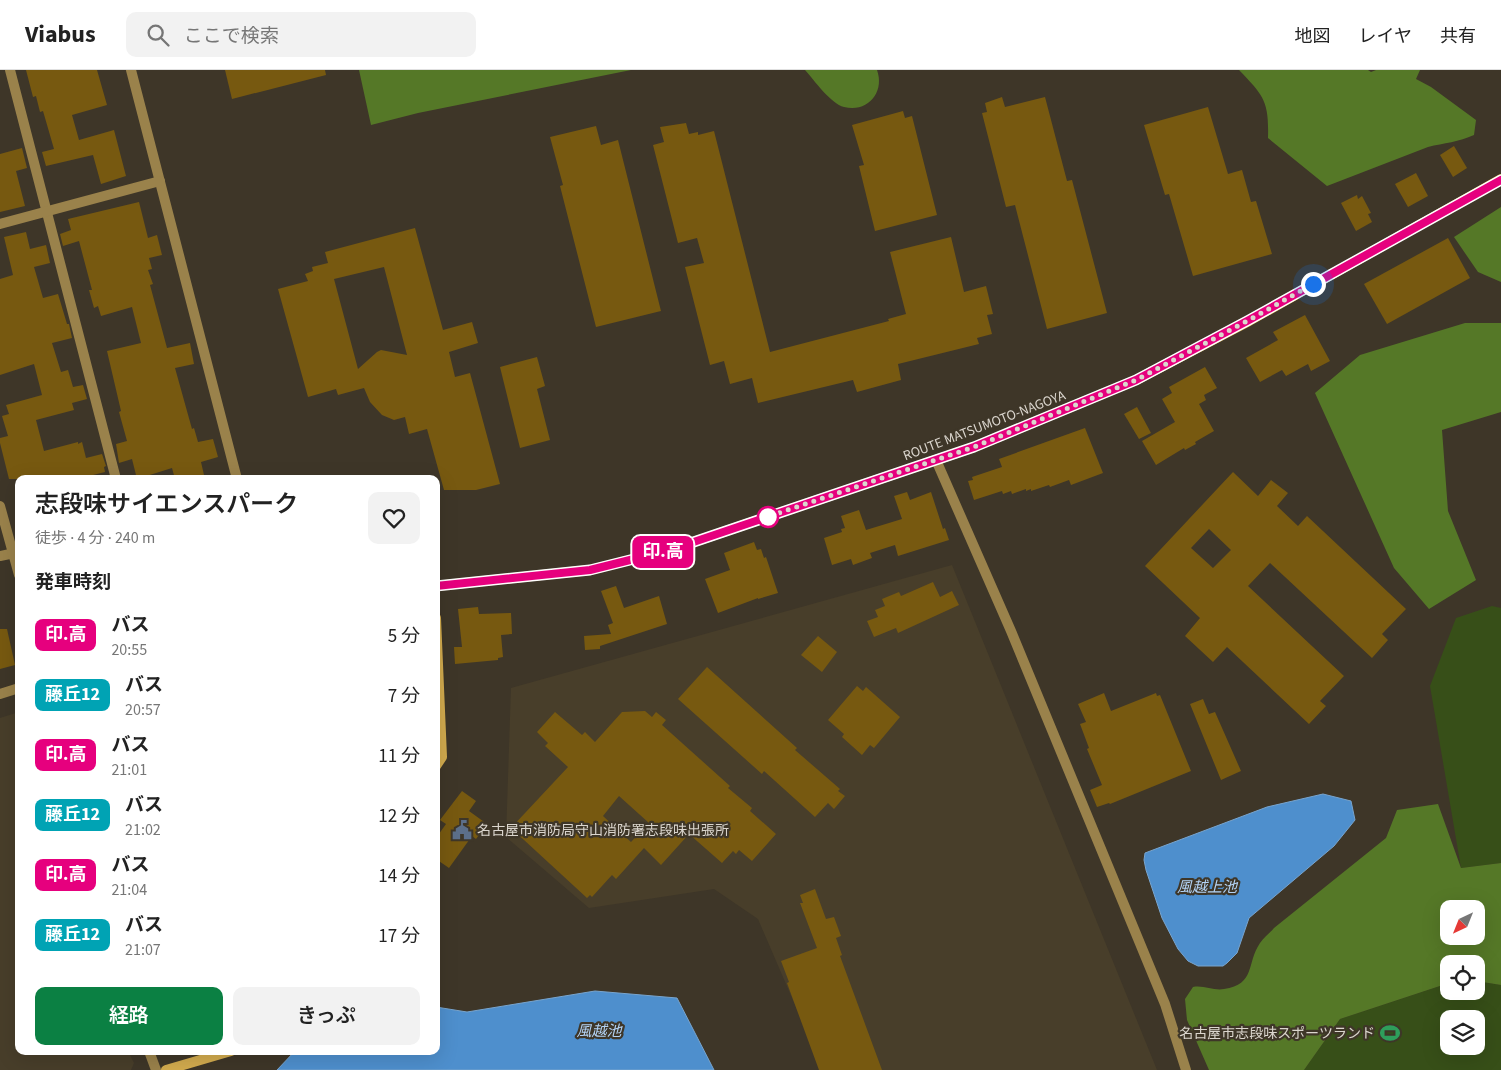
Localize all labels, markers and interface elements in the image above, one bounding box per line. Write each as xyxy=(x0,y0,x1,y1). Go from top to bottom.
search box xyxy=(126,12,476,57)
text: Viabus xyxy=(25,17,96,52)
icon: search xyxy=(144,21,172,49)
text: ここで検索 xyxy=(184,23,279,50)
text: 地図 xyxy=(1295,24,1331,49)
text: レイヤ xyxy=(1359,24,1412,49)
text: 共有 xyxy=(1440,24,1476,49)
your location xyxy=(1301,272,1326,297)
street label: ROUTE MATSUMOTO-NAGOYA xyxy=(900,386,1069,466)
text: 志段味サイエンスパーク xyxy=(35,487,298,522)
button: heart xyxy=(368,492,420,544)
unlabelled marker xyxy=(757,506,779,528)
text: 徒歩 · 4 分 · 240 m xyxy=(35,527,155,549)
line badge: 印.高 xyxy=(634,536,692,568)
text: 印.高 xyxy=(642,539,684,564)
text: 発車時刻 xyxy=(35,569,111,596)
text: バス xyxy=(111,612,149,639)
text: 印.高 xyxy=(45,622,86,647)
text: 5 分 xyxy=(388,623,420,650)
text: 20:55 xyxy=(111,639,147,661)
text: バス xyxy=(125,672,163,699)
text: 藤丘12 xyxy=(45,682,100,707)
text: 7 分 xyxy=(388,683,420,710)
text: 20:57 xyxy=(125,699,161,721)
text: バス xyxy=(111,732,149,759)
text: 印.高 xyxy=(45,742,86,767)
text: 11 分 xyxy=(378,743,420,770)
text: 21:01 xyxy=(111,759,147,781)
text: バス xyxy=(125,792,163,819)
text: 藤丘12 xyxy=(45,802,100,827)
text: 12 分 xyxy=(378,803,420,830)
text: 21:02 xyxy=(125,819,161,841)
public building icon: 名古屋市消防局守山消防署志段味出張所 xyxy=(451,819,473,841)
place label: 名古屋市消防局守山消防署志段味出張所 xyxy=(477,821,729,841)
text: バス xyxy=(111,852,149,879)
text: 印.高 xyxy=(45,862,86,887)
text: 14 分 xyxy=(378,863,420,890)
water label: 風越上池 xyxy=(1177,877,1239,898)
text: 21:04 xyxy=(111,879,147,901)
north arrow xyxy=(1440,900,1485,945)
map controls xyxy=(1440,900,1485,1055)
text: バス xyxy=(125,912,163,939)
text: 藤丘12 xyxy=(45,922,100,947)
text: 17 分 xyxy=(378,923,420,950)
text: 21:07 xyxy=(125,939,161,961)
button: locate xyxy=(1440,955,1485,1000)
button: 経路 xyxy=(35,987,223,1045)
button: きっぷ xyxy=(233,987,420,1045)
button: layers xyxy=(1440,1010,1485,1055)
water label: 風越池 xyxy=(576,1021,623,1042)
sports icon: 名古屋市志段味スポーツランド xyxy=(1379,1022,1401,1044)
place label: 名古屋市志段味スポーツランド xyxy=(1179,1024,1375,1044)

